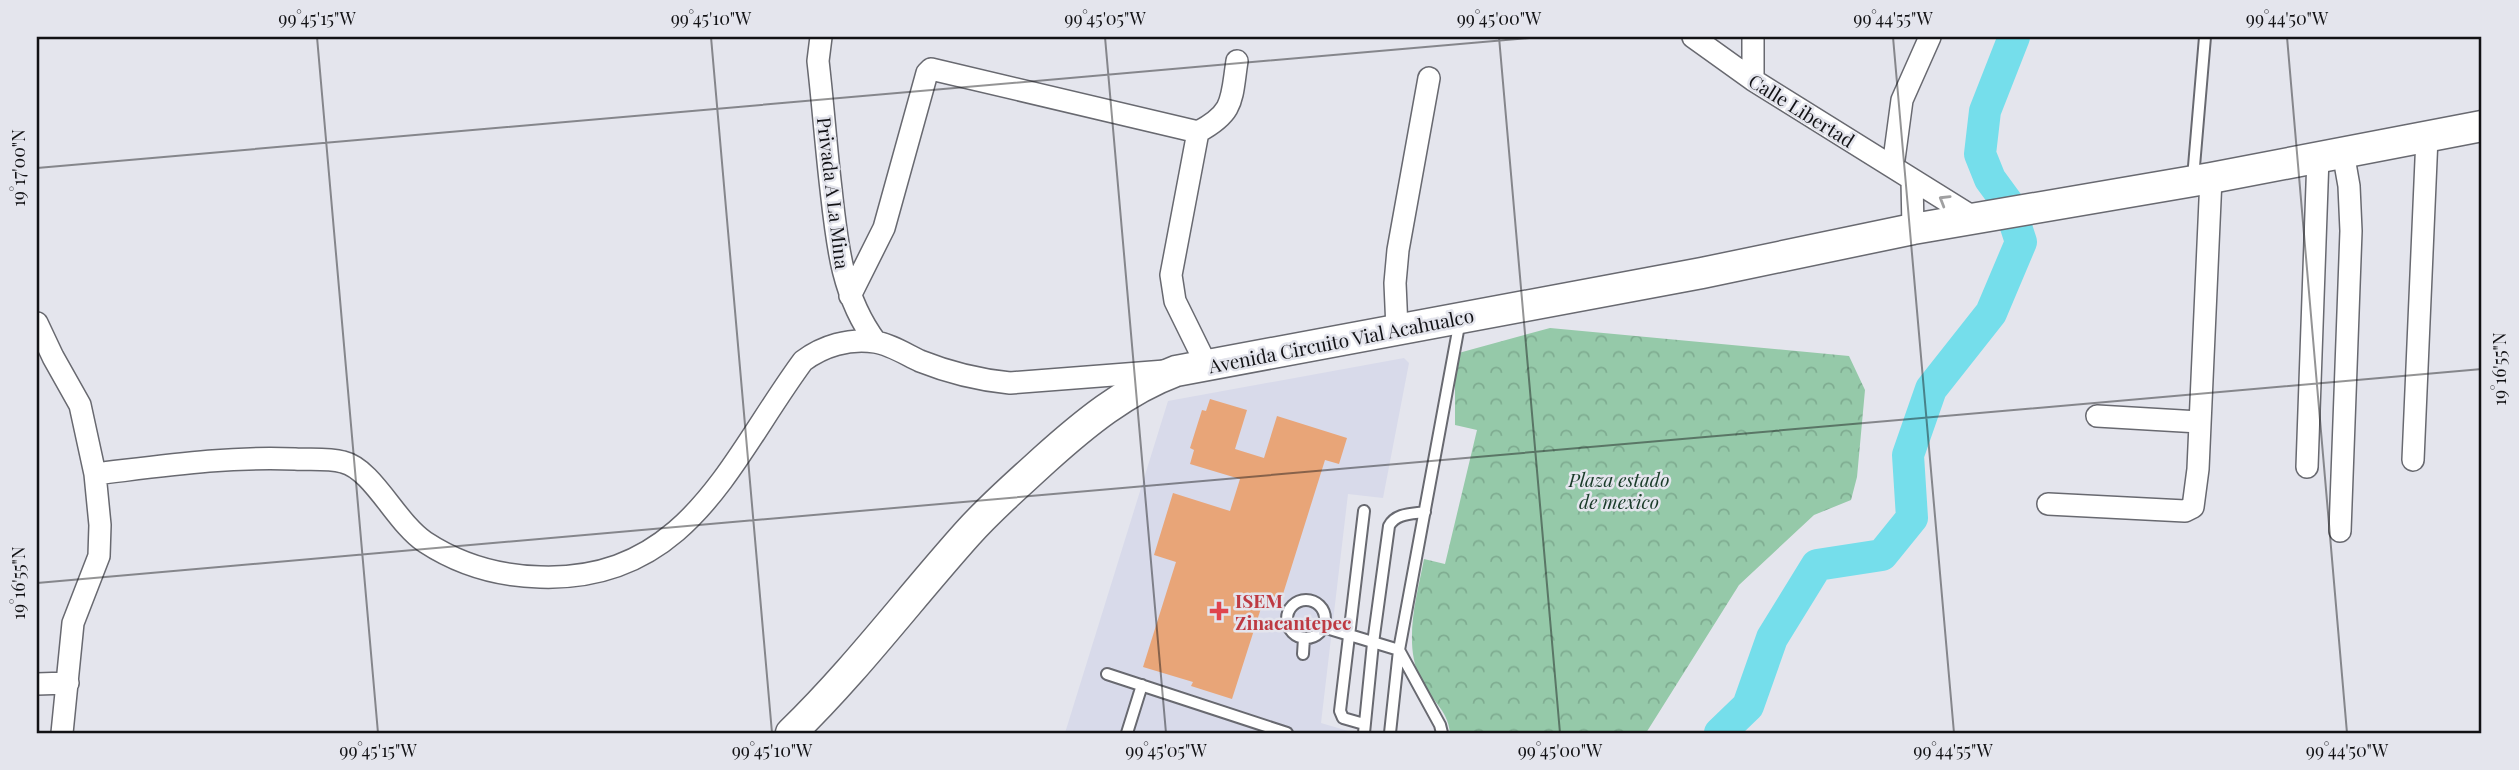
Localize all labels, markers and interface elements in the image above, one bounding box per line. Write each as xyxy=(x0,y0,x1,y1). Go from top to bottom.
text: 99°45'15"W xyxy=(278,6,356,30)
text: 99°45'10"W xyxy=(671,6,752,30)
text: 99°45'05"W xyxy=(1064,6,1146,30)
text: 99°45'00"W xyxy=(1457,6,1542,30)
text: 99°44'55"W xyxy=(1853,6,1933,30)
text: 99°44'50"W xyxy=(2246,6,2329,30)
street label: Calle Libertad xyxy=(1744,67,1860,153)
street label: Privada A La Mina xyxy=(812,116,856,271)
text: 19°17'00"N xyxy=(6,129,30,207)
one-way arrow xyxy=(1939,195,1952,208)
street label: Avenida Circuito Vial Acahualco xyxy=(1205,302,1476,379)
text: 19°16'55"N xyxy=(2487,332,2511,406)
park label: Plaza estado de mexico xyxy=(1568,466,1669,514)
text: 19°16'55"N xyxy=(6,546,30,620)
place label: ISEM Zinacantepec xyxy=(1235,587,1351,635)
marker: ISEM Zinacantepec xyxy=(1209,601,1229,621)
text: 99°45'15"W xyxy=(339,738,417,762)
text: 99°45'10"W xyxy=(732,738,813,762)
text: 99°45'05"W xyxy=(1125,738,1207,762)
text: 99°45'00"W xyxy=(1518,738,1603,762)
text: 99°44'55"W xyxy=(1913,738,1993,762)
text: 99°44'50"W xyxy=(2306,738,2389,762)

